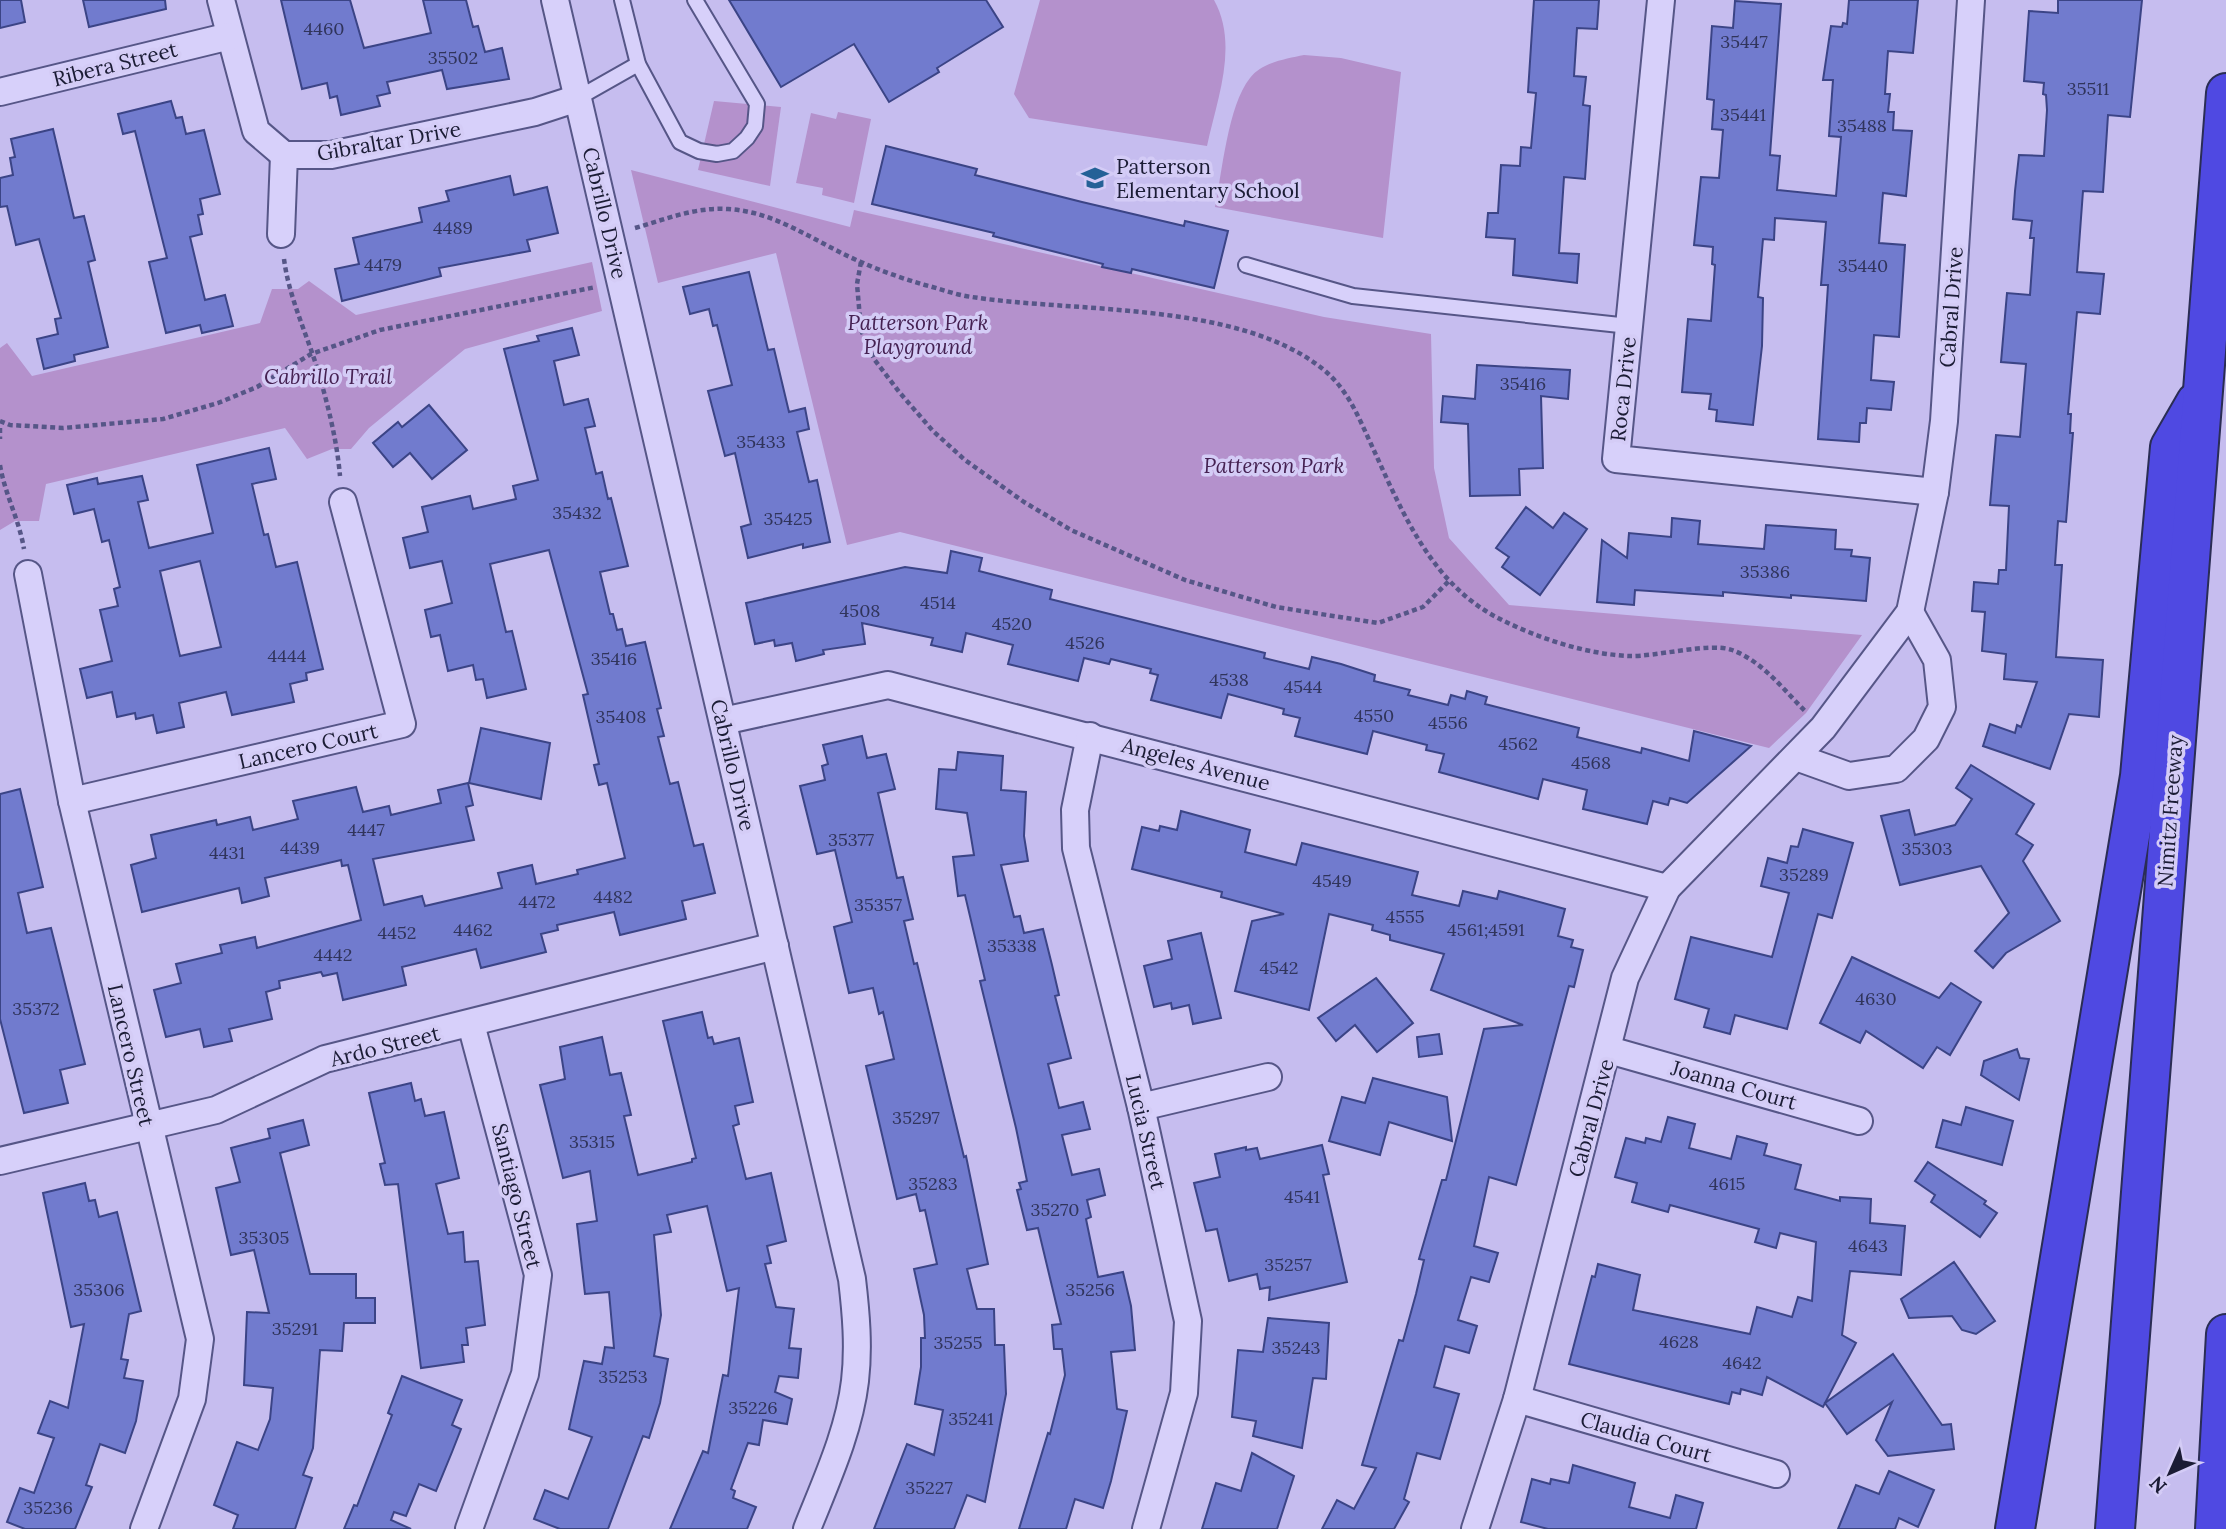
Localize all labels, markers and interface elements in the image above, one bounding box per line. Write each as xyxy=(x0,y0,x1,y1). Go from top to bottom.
house number: 4460 xyxy=(303,17,345,40)
house number: 35447 xyxy=(1720,30,1768,53)
street label: Ribera Street xyxy=(50,35,181,93)
house number: 35502 xyxy=(428,46,478,69)
house number: 35511 xyxy=(2067,77,2109,100)
house number: 35441 xyxy=(1720,103,1766,126)
house number: 35488 xyxy=(1837,114,1887,137)
street label: Gibraltar Drive xyxy=(315,115,463,167)
street label: Cabrillo Drive xyxy=(577,144,633,282)
place label: Patterson Elementary School xyxy=(1116,153,1300,204)
school or university icon: Patterson Elementary School xyxy=(1080,163,1110,193)
house number: 4489 xyxy=(433,216,473,239)
street label: Cabral Drive xyxy=(1933,246,1969,368)
house number: 4479 xyxy=(364,253,402,276)
house number: 35440 xyxy=(1838,254,1888,277)
park label: Patterson Park Playground xyxy=(848,309,988,360)
street label: Roca Drive xyxy=(1604,335,1642,443)
park label: Cabrillo Trail xyxy=(264,363,392,390)
house number: 35416 xyxy=(1500,372,1546,395)
house number: 35433 xyxy=(736,430,786,453)
park label: Patterson Park xyxy=(1204,452,1344,479)
house number: 35432 xyxy=(552,501,602,524)
house number: 35425 xyxy=(763,507,813,530)
house number: 35386 xyxy=(1740,560,1790,583)
house number: 4514 xyxy=(920,591,956,614)
house number: 4508 xyxy=(840,599,880,622)
house number: 4520 xyxy=(992,612,1032,635)
house number: 4526 xyxy=(1065,631,1105,654)
house number: 4444 xyxy=(267,644,307,667)
house number: 35416 xyxy=(591,647,637,670)
house number: 4538 xyxy=(1209,668,1249,691)
house number: 4544 xyxy=(1283,675,1323,698)
street label: Cabrillo Drive xyxy=(705,696,761,834)
house number: 4550 xyxy=(1354,704,1394,727)
house number: 35408 xyxy=(596,705,646,728)
house number: 4556 xyxy=(1428,711,1468,734)
street label: Lancero Court xyxy=(236,717,381,775)
street label: Angeles Avenue xyxy=(1118,731,1273,797)
house number: 4562 xyxy=(1498,732,1538,755)
street label: Nimitz Freeway xyxy=(2151,734,2189,888)
house number: 4568 xyxy=(1571,751,1611,774)
house number: 4447 xyxy=(347,818,385,841)
house number: 35377 xyxy=(828,828,874,851)
house number: 4439 xyxy=(280,836,320,859)
house number: 35303 xyxy=(1901,837,1953,860)
house number: 4431 xyxy=(209,841,245,864)
house number: 35289 xyxy=(1779,863,1829,886)
house number: 4549 xyxy=(1312,869,1352,892)
house number: 4482 xyxy=(593,885,633,908)
house number: 4472 xyxy=(518,890,556,913)
house number: 35357 xyxy=(854,893,902,916)
house number: 4555 xyxy=(1385,905,1425,928)
house number: 4462 xyxy=(453,918,493,941)
house number: 4561;4591 xyxy=(1447,918,1525,941)
house number: 4452 xyxy=(378,921,417,944)
house number: 35338 xyxy=(987,934,1037,957)
house number: 4442 xyxy=(314,943,352,966)
house number: 4542 xyxy=(1260,956,1299,979)
street label: Lancero Street xyxy=(102,981,161,1129)
house number: 4630 xyxy=(1855,987,1897,1010)
house number: 35372 xyxy=(12,997,60,1020)
street label: Ardo Street xyxy=(326,1019,443,1073)
street label: Joanna Court xyxy=(1667,1054,1801,1116)
street label: Cabral Drive xyxy=(1562,1056,1620,1180)
street label: Lucia Street xyxy=(1120,1072,1173,1193)
house number: 35297 xyxy=(892,1106,940,1129)
street label: Santiago Street xyxy=(486,1120,548,1272)
house number: 35315 xyxy=(569,1130,615,1153)
house number: 35283 xyxy=(908,1172,958,1195)
house number: 4615 xyxy=(1709,1172,1745,1195)
house number: 4541 xyxy=(1284,1185,1320,1208)
house number: 35270 xyxy=(1031,1198,1079,1221)
house number: 35305 xyxy=(239,1226,289,1249)
house number: 4643 xyxy=(1848,1234,1888,1257)
house number: 35257 xyxy=(1264,1253,1312,1276)
house number: 35306 xyxy=(73,1278,125,1301)
house number: 35256 xyxy=(1065,1278,1115,1301)
house number: 35291 xyxy=(272,1317,318,1340)
house number: 4628 xyxy=(1659,1330,1699,1353)
house number: 35255 xyxy=(933,1331,983,1354)
house number: 35243 xyxy=(1272,1336,1320,1359)
house number: 4642 xyxy=(1722,1351,1762,1374)
house number: 35253 xyxy=(598,1365,648,1388)
house number: 35226 xyxy=(728,1396,778,1419)
street label: Claudia Court xyxy=(1577,1405,1716,1469)
house number: 35241 xyxy=(948,1407,994,1430)
north arrow xyxy=(2135,1438,2205,1508)
text: N xyxy=(2144,1471,2172,1499)
house number: 35227 xyxy=(905,1476,953,1499)
house number: 35236 xyxy=(23,1496,73,1519)

